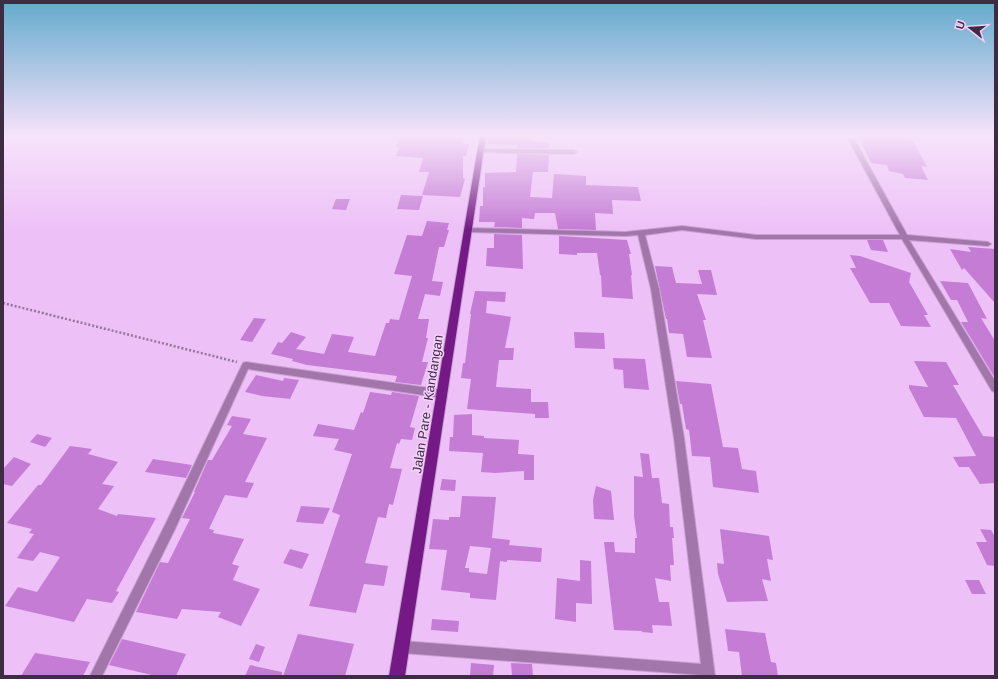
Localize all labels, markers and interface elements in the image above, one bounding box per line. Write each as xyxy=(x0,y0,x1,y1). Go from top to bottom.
north arrow xyxy=(950,8,990,48)
text: U xyxy=(954,19,967,31)
street label: Jalan Pare - Kandangan xyxy=(409,334,446,474)

